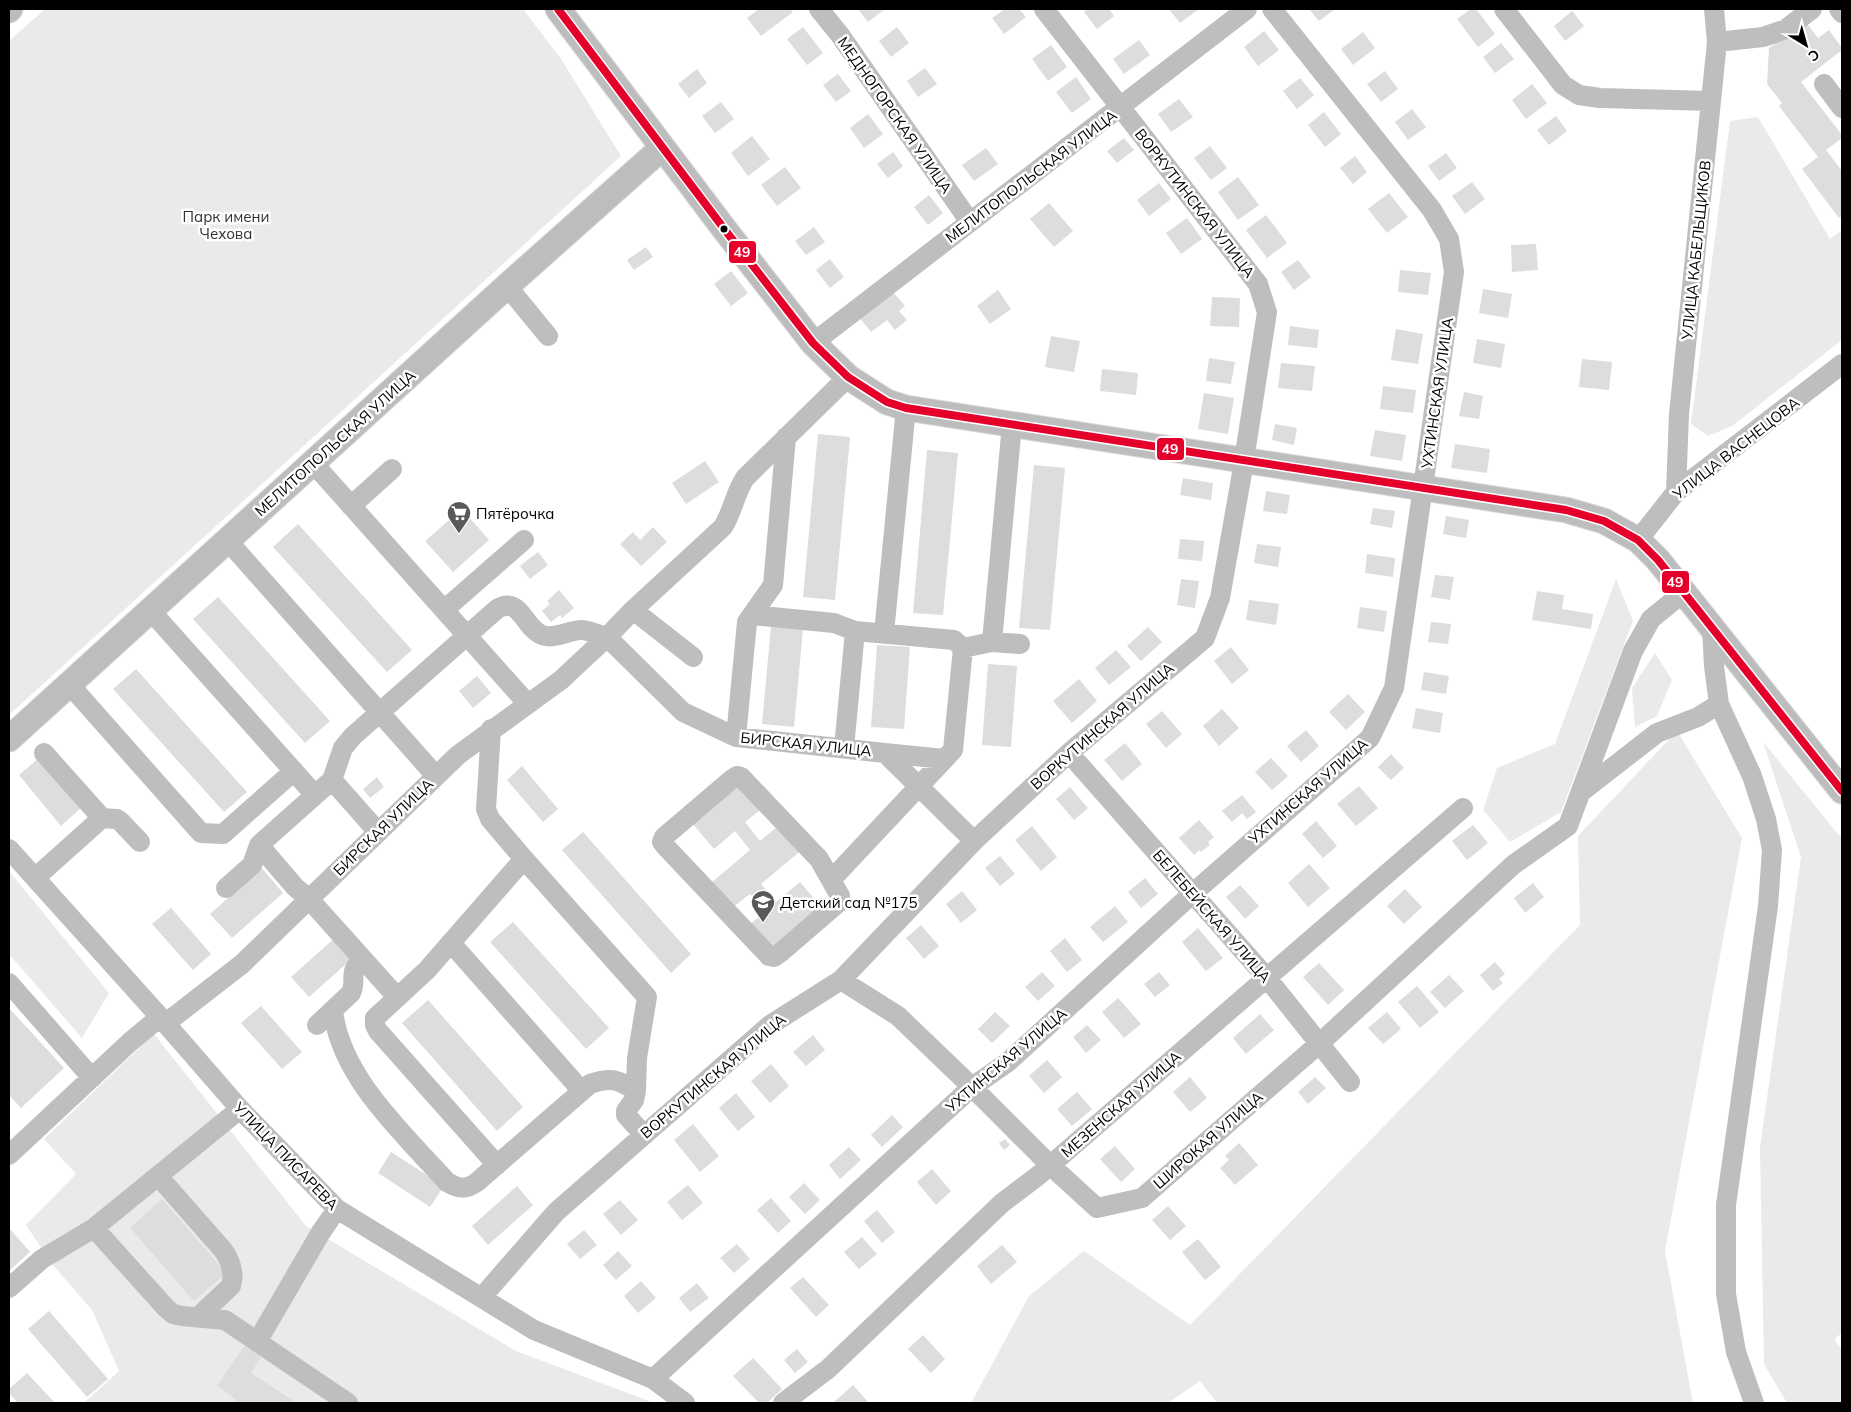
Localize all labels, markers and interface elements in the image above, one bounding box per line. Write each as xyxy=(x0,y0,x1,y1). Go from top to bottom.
north arrow xyxy=(1781,20,1831,70)
street label: МЕДНОГОРСКАЯ УЛИЦА xyxy=(834,33,956,197)
text: С xyxy=(1805,45,1823,65)
street label: МЕЛИТОПОЛЬСКАЯ УЛИЦА xyxy=(942,105,1120,247)
street label: ВОРКУТИНСКАЯ УЛИЦА xyxy=(1131,125,1259,281)
street label: УЛИЦА КАБЕЛЬЩИКОВ xyxy=(1677,159,1715,342)
park label: Парк имени Чехова xyxy=(183,207,270,243)
unlabelled marker xyxy=(719,224,729,234)
line badge: 49 xyxy=(728,240,757,264)
text: 49 xyxy=(734,243,750,261)
street label: УХТИНСКАЯ УЛИЦА xyxy=(1417,316,1457,471)
street label: МЕЛИТОПОЛЬСКАЯ УЛИЦА xyxy=(251,366,419,520)
street label: УЛИЦА ВАСНЕЦОВА xyxy=(1668,393,1803,504)
line badge: 49 xyxy=(1156,437,1185,461)
text: 49 xyxy=(1162,440,1178,458)
supermarket icon: Пятёрочка xyxy=(446,500,472,534)
place label: Пятёрочка xyxy=(476,504,554,523)
line badge: 49 xyxy=(1661,570,1690,594)
text: 49 xyxy=(1667,573,1683,591)
street label: ВОРКУТИНСКАЯ УЛИЦА xyxy=(1026,659,1178,793)
street label: БИРСКАЯ УЛИЦА xyxy=(739,728,873,760)
street label: УХТИНСКАЯ УЛИЦА xyxy=(1244,734,1372,849)
street label: БИРСКАЯ УЛИЦА xyxy=(329,774,437,880)
street label: БЕЛЕБЕЙСКАЯ УЛИЦА xyxy=(1149,846,1275,986)
school or university icon: Детский сад №175 xyxy=(750,889,776,923)
place label: Детский сад №175 xyxy=(780,893,918,912)
street label: УХТИНСКАЯ УЛИЦА xyxy=(941,1004,1070,1117)
street label: ВОРКУТИНСКАЯ УЛИЦА xyxy=(636,1010,790,1142)
street label: МЕЗЕНСКАЯ УЛИЦА xyxy=(1057,1047,1185,1161)
street label: ШИРОКАЯ УЛИЦА xyxy=(1149,1087,1267,1193)
street label: УЛИЦА ПИСАРЕВА xyxy=(229,1097,342,1214)

